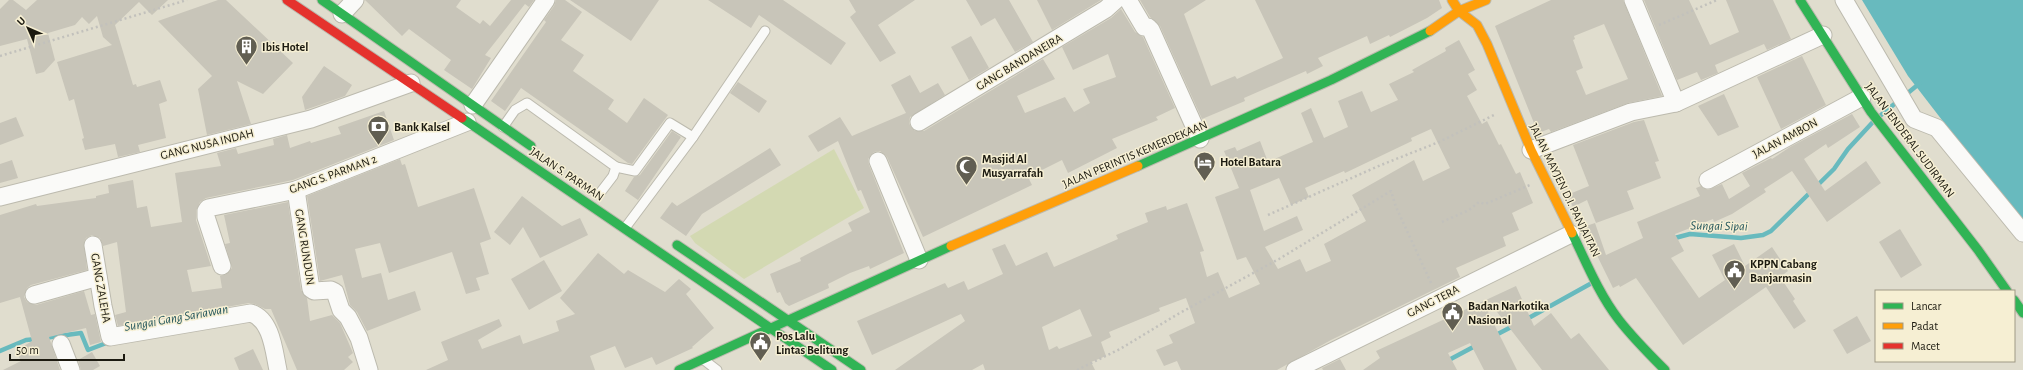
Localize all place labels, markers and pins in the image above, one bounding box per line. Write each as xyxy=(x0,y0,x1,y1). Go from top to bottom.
building icon: Ibis Hotel xyxy=(234,34,260,67)
place label: Ibis Hotel xyxy=(262,41,308,53)
bank icon: Bank Kalsel xyxy=(365,114,391,147)
place label: Bank Kalsel xyxy=(394,121,450,133)
hotel icon: Hotel Batara xyxy=(1192,149,1218,182)
mosque icon: Masjid Al Musyarrafah xyxy=(954,153,980,186)
place label: Masjid Al Musyarrafah xyxy=(982,153,1043,180)
place label: Hotel Batara xyxy=(1220,156,1281,168)
public building icon: KPPN Cabang Banjarmasin xyxy=(1722,258,1748,291)
place label: KPPN Cabang Banjarmasin xyxy=(1750,258,1818,285)
public building icon: Badan Narkotika Nasional xyxy=(1440,300,1466,333)
place label: Badan Narkotika Nasional xyxy=(1468,300,1549,326)
public building icon: Pos Lalu Lintas Belitung xyxy=(748,330,774,363)
place label: Pos Lalu Lintas Belitung xyxy=(776,330,849,356)

